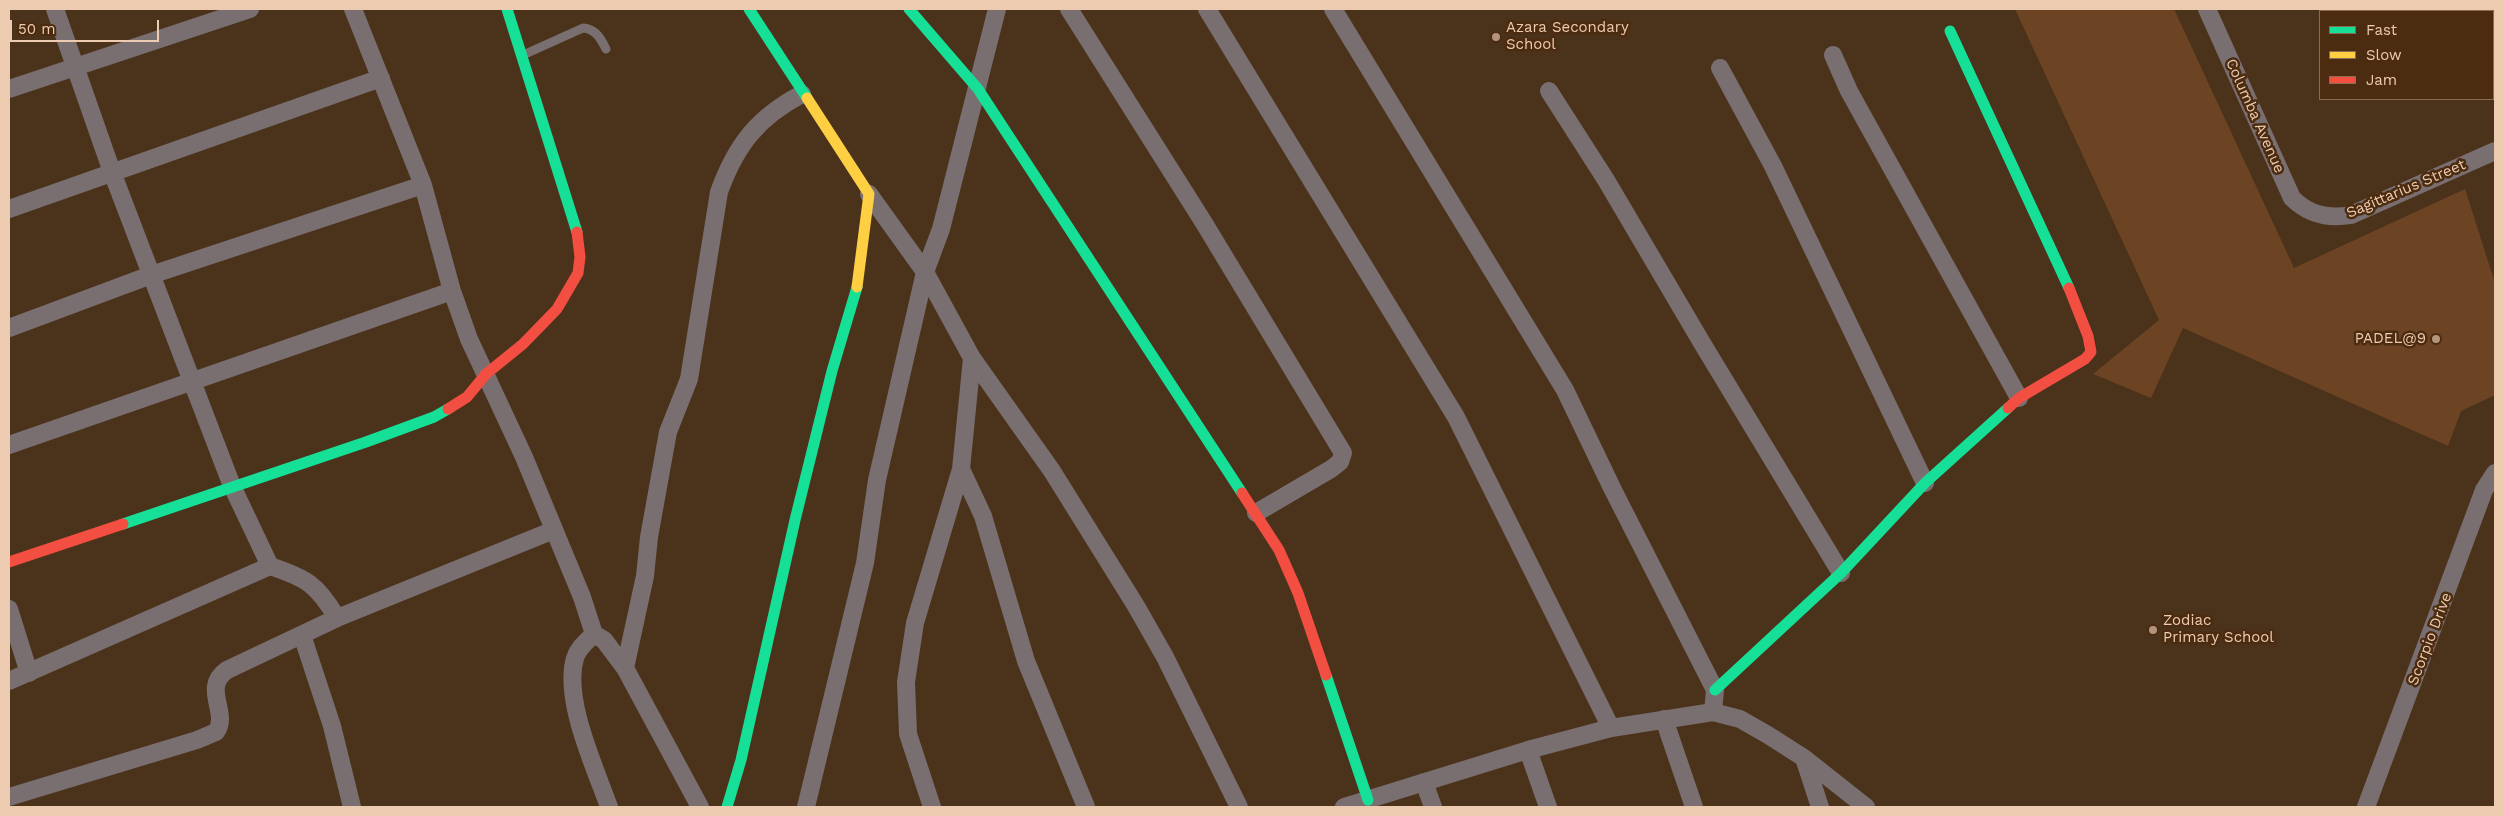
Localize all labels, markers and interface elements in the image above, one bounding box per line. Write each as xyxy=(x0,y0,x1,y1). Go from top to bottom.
scale bar xyxy=(12,10,161,42)
legend xyxy=(2319,10,2494,100)
place label: Azara Secondary School xyxy=(1506,19,1629,54)
text: 50 m xyxy=(18,20,55,38)
text: Fast xyxy=(2366,21,2397,39)
marker: Azara Secondary School xyxy=(1490,31,1502,43)
text: Slow xyxy=(2366,46,2402,64)
street label: Columba Avenue xyxy=(2222,56,2288,176)
text: Jam xyxy=(2366,71,2397,89)
street label: Sagittarius Street xyxy=(2344,156,2468,222)
place label: PADEL@9 xyxy=(2355,330,2426,348)
marker: PADEL@9 xyxy=(2430,333,2442,345)
street label: Scorpio Drive xyxy=(2404,590,2456,688)
place label: Zodiac Primary School xyxy=(2163,612,2274,647)
marker: Zodiac Primary School xyxy=(2147,624,2159,636)

